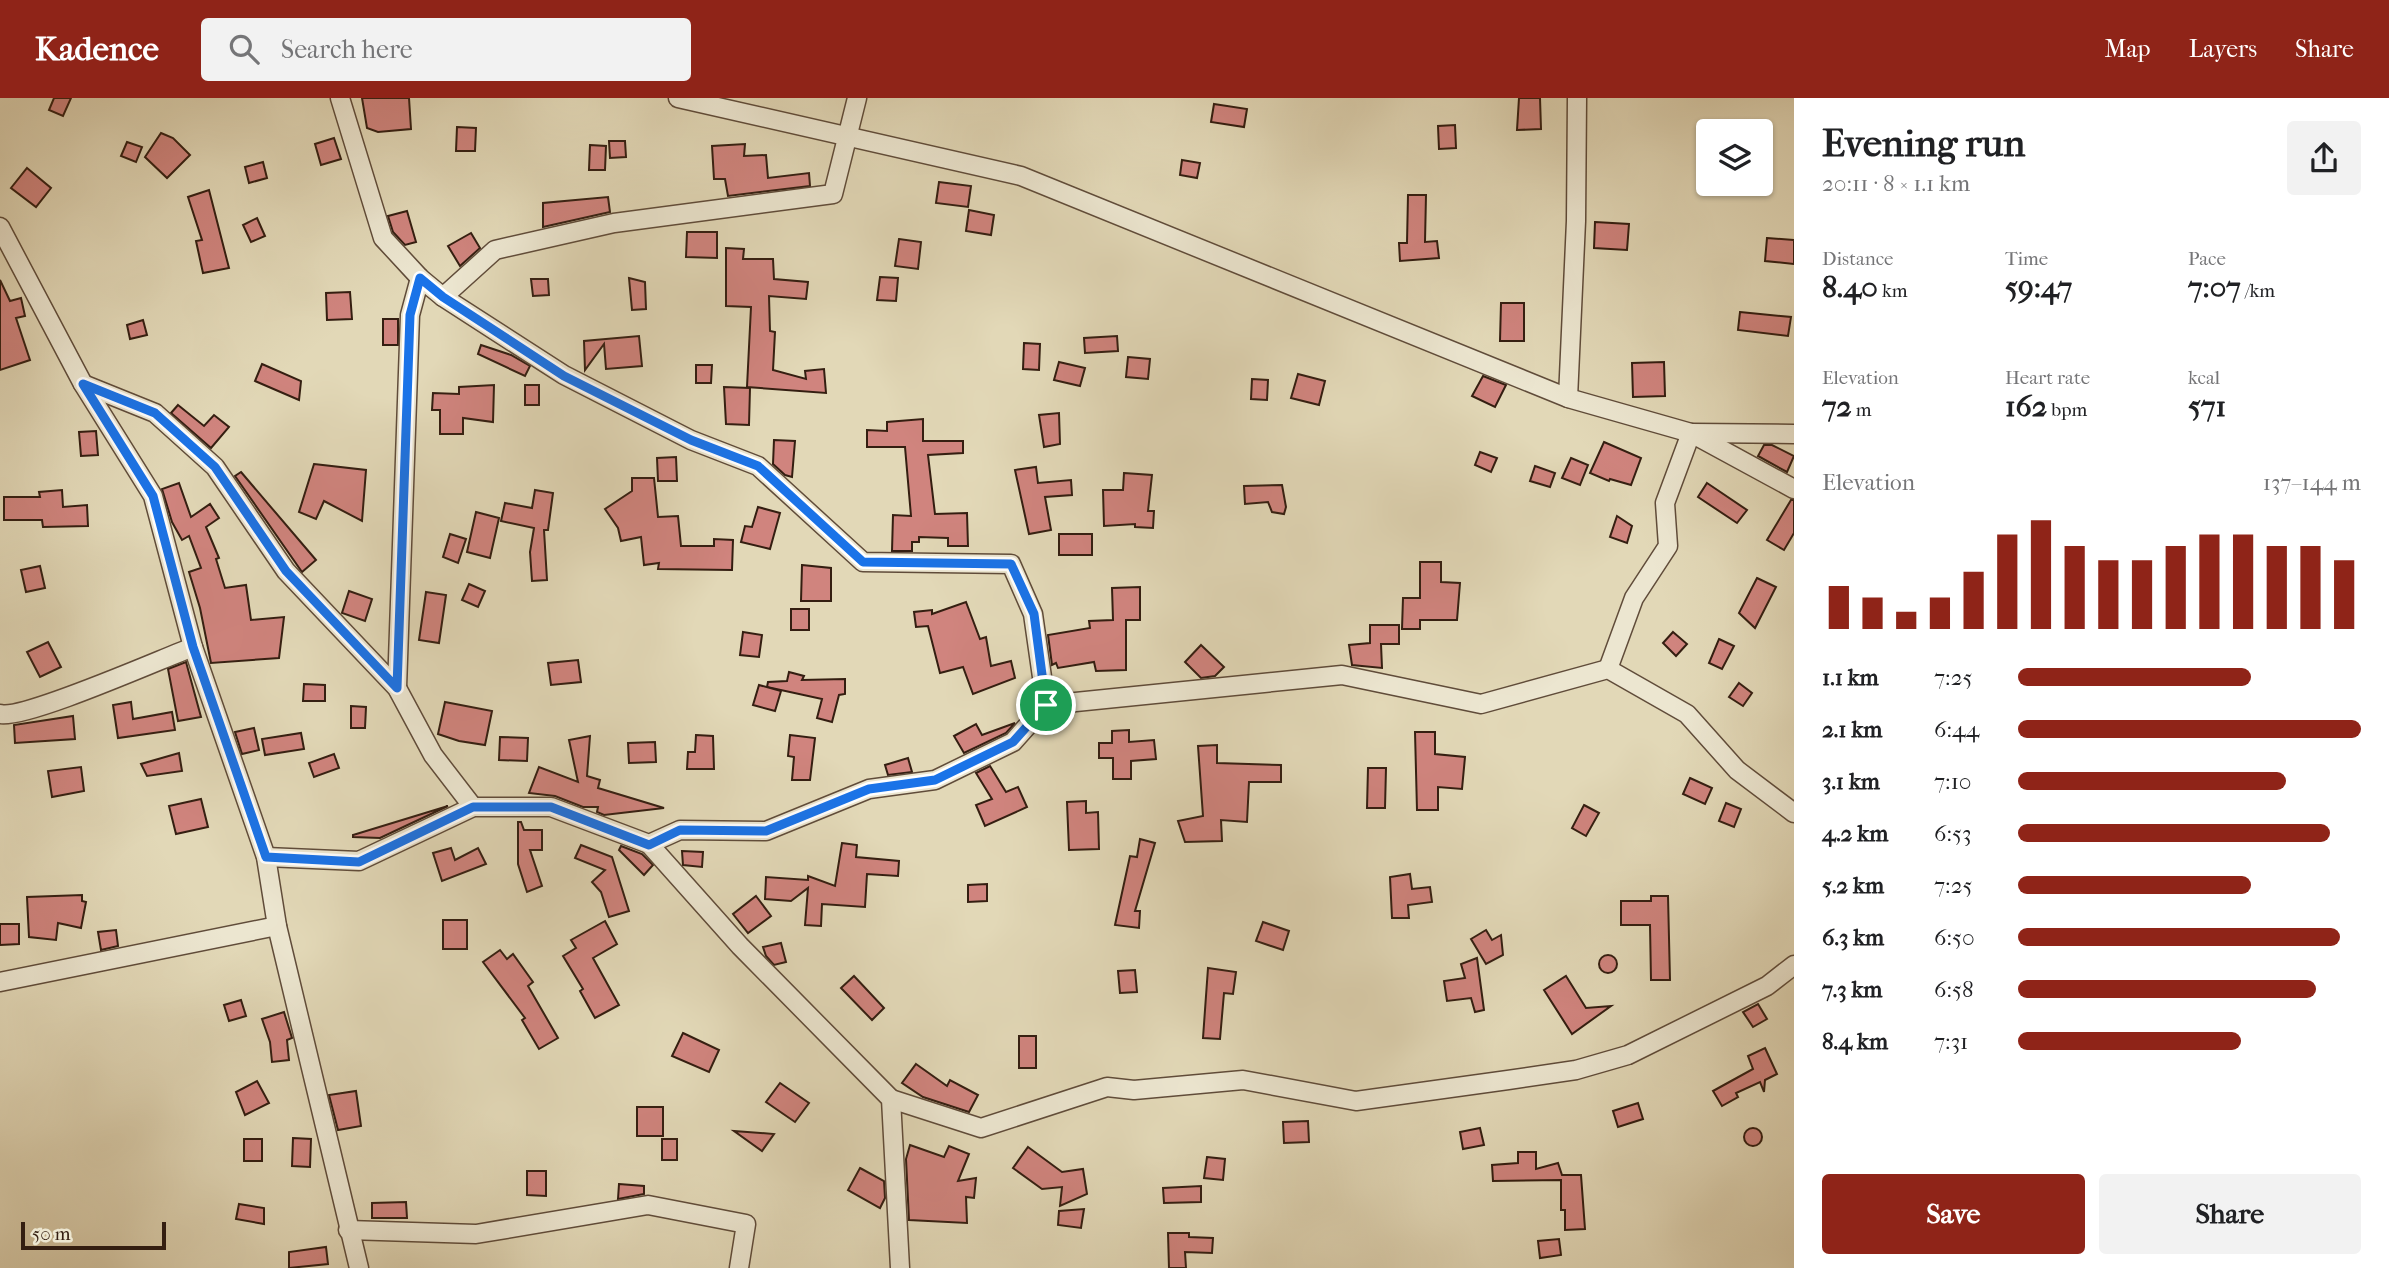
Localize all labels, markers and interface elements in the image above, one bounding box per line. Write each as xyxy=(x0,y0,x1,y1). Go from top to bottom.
search box xyxy=(201,18,691,81)
text: Kadence xyxy=(35,30,159,69)
icon: search xyxy=(225,30,263,68)
text: Search here xyxy=(281,34,413,65)
text: Map xyxy=(2105,35,2151,63)
text: Layers xyxy=(2189,35,2257,63)
text: Share xyxy=(2295,35,2354,63)
map controls xyxy=(1696,119,1773,196)
button: layers xyxy=(1696,119,1773,196)
text: Evening run xyxy=(1822,121,2025,166)
button: share xyxy=(2287,121,2361,195)
text: 20:11 · 8 × 1.1 km xyxy=(1822,170,1970,197)
text: Distance xyxy=(1822,248,1893,270)
text: Time xyxy=(2005,248,2048,270)
text: Pace xyxy=(2188,248,2226,270)
text: 8.40 xyxy=(1822,270,1878,305)
text: 59:47 xyxy=(2005,270,2072,305)
text: 7:07 xyxy=(2188,270,2241,305)
text: km xyxy=(1878,280,1908,302)
text: /km xyxy=(2241,280,2275,302)
text: Elevation xyxy=(1822,367,1899,389)
text: Heart rate xyxy=(2005,367,2090,389)
text: kcal xyxy=(2188,367,2220,389)
text: 72 xyxy=(1822,389,1852,424)
text: 162 xyxy=(2005,389,2047,424)
text: 571 xyxy=(2188,389,2226,424)
text: m xyxy=(1852,399,1872,421)
text: bpm xyxy=(2047,399,2087,421)
text: Elevation xyxy=(1822,469,1915,496)
text: 137–144 m xyxy=(2263,469,2361,496)
text: 1.1 km xyxy=(1822,664,1879,691)
text: 7:25 xyxy=(1934,664,1972,691)
pin xyxy=(1016,675,1076,735)
icon: arrive xyxy=(1027,686,1065,724)
text: 2.1 km xyxy=(1822,716,1882,743)
text: 6:44 xyxy=(1934,716,1979,743)
text: 3.1 km xyxy=(1822,768,1880,795)
text: 7:10 xyxy=(1934,768,1971,795)
text: 4.2 km xyxy=(1822,820,1888,847)
text: 6:53 xyxy=(1934,820,1971,847)
text: 5.2 km xyxy=(1822,872,1884,899)
text: 7:25 xyxy=(1934,872,1972,899)
text: 6.3 km xyxy=(1822,924,1884,951)
text: 6:50 xyxy=(1934,924,1975,951)
text: 7.3 km xyxy=(1822,976,1882,1003)
text: 6:58 xyxy=(1934,976,1974,1003)
text: 8.4 km xyxy=(1822,1028,1888,1055)
text: 7:31 xyxy=(1934,1028,1968,1055)
button: Save xyxy=(1822,1174,2085,1254)
button: Share xyxy=(2099,1174,2361,1254)
scale bar xyxy=(21,1219,166,1251)
text: 50 m xyxy=(32,1223,71,1245)

